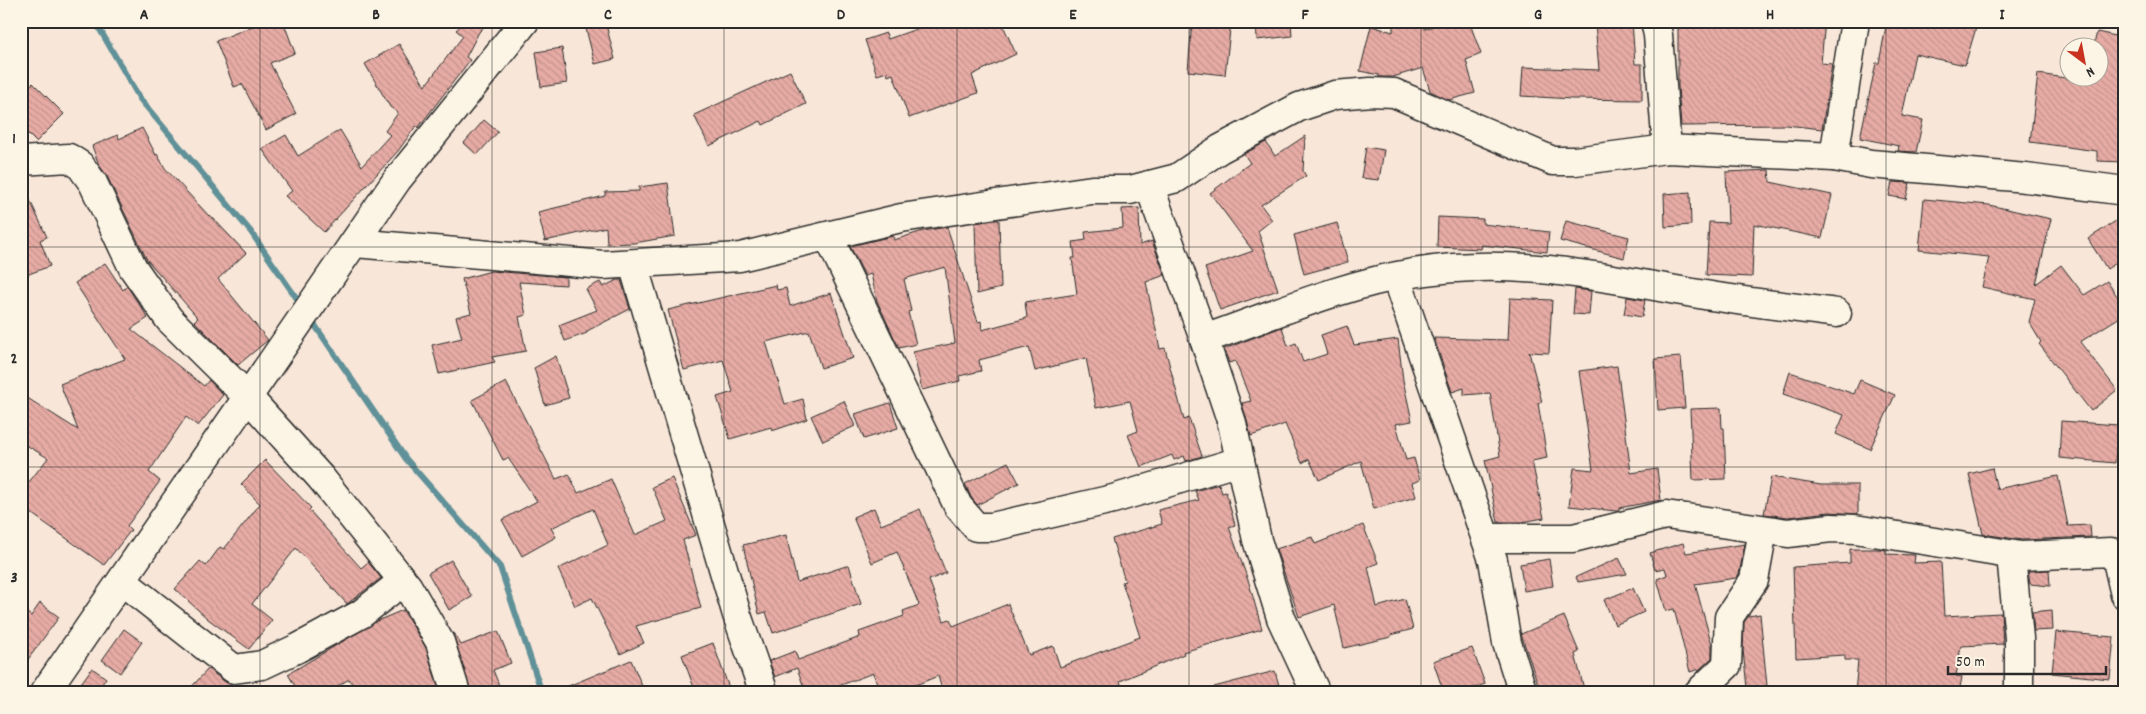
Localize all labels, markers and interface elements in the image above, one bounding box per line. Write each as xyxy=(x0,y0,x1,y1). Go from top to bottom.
text: A xyxy=(140,4,149,27)
text: B xyxy=(372,4,380,27)
text: C xyxy=(604,4,612,27)
text: D xyxy=(837,4,846,27)
text: E xyxy=(1069,4,1077,27)
text: F xyxy=(1301,4,1309,27)
text: G xyxy=(1534,4,1542,27)
text: H xyxy=(1766,4,1774,27)
text: I xyxy=(2000,4,2006,27)
north arrow xyxy=(2058,38,2108,88)
text: N xyxy=(2082,61,2098,82)
text: 1 xyxy=(12,128,16,151)
text: 2 xyxy=(11,348,18,371)
text: 3 xyxy=(10,567,18,590)
scale bar xyxy=(1948,644,2106,676)
text: 50 m xyxy=(1956,652,1985,674)

